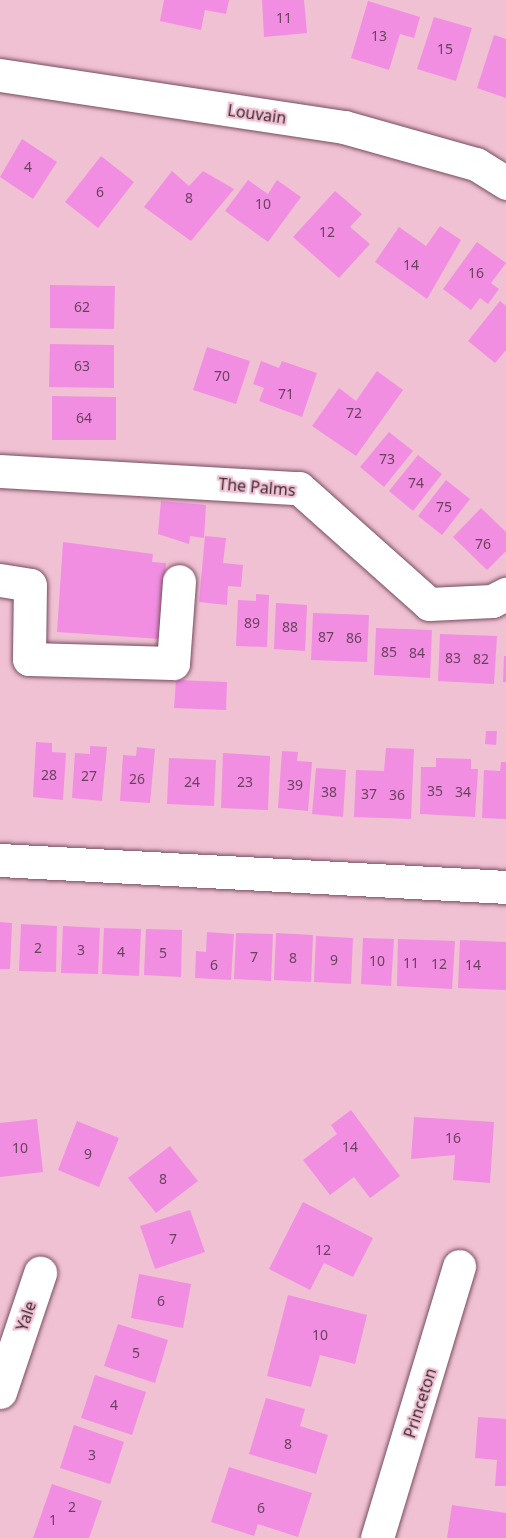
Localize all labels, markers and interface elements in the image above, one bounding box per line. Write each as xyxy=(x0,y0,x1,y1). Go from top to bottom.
house number: 11 xyxy=(276,10,292,26)
house number: 13 xyxy=(371,28,387,44)
house number: 15 xyxy=(437,41,453,57)
street label: Louvain xyxy=(226,100,288,128)
house number: 4 xyxy=(24,159,32,175)
house number: 6 xyxy=(96,184,104,200)
house number: 8 xyxy=(185,190,193,206)
house number: 10 xyxy=(255,196,271,212)
house number: 12 xyxy=(319,224,335,240)
house number: 14 xyxy=(403,257,419,273)
house number: 16 xyxy=(468,265,484,281)
house number: 62 xyxy=(74,299,90,315)
house number: 63 xyxy=(74,358,90,374)
house number: 70 xyxy=(214,368,230,384)
house number: 71 xyxy=(278,386,294,402)
house number: 72 xyxy=(346,405,362,421)
house number: 64 xyxy=(76,410,92,426)
house number: 73 xyxy=(379,451,395,467)
street label: The Palms xyxy=(218,474,296,500)
house number: 74 xyxy=(408,475,424,491)
house number: 75 xyxy=(436,499,452,515)
house number: 76 xyxy=(475,536,491,552)
house number: 89 xyxy=(244,615,260,631)
house number: 88 xyxy=(282,619,298,635)
house number: 87 xyxy=(318,629,334,645)
house number: 86 xyxy=(346,630,362,646)
house number: 85 xyxy=(381,644,397,660)
house number: 84 xyxy=(409,645,425,661)
house number: 83 xyxy=(445,650,461,666)
house number: 82 xyxy=(473,651,489,667)
house number: 28 xyxy=(41,767,57,783)
house number: 27 xyxy=(81,768,97,784)
house number: 26 xyxy=(129,771,145,787)
house number: 24 xyxy=(184,774,200,790)
house number: 23 xyxy=(237,774,253,790)
house number: 39 xyxy=(287,777,303,793)
house number: 35 xyxy=(427,783,443,799)
house number: 38 xyxy=(321,784,337,800)
house number: 34 xyxy=(455,784,471,800)
house number: 37 xyxy=(361,786,377,802)
house number: 36 xyxy=(389,787,405,803)
house number: 2 xyxy=(34,940,42,956)
house number: 3 xyxy=(77,942,85,958)
house number: 4 xyxy=(117,944,125,960)
house number: 5 xyxy=(159,945,167,961)
house number: 7 xyxy=(250,949,258,965)
house number: 8 xyxy=(289,950,297,966)
house number: 9 xyxy=(330,952,338,968)
house number: 10 xyxy=(369,953,385,969)
house number: 11 xyxy=(403,955,419,971)
house number: 12 xyxy=(431,956,447,972)
house number: 6 xyxy=(210,957,218,973)
house number: 14 xyxy=(465,957,481,973)
house number: 16 xyxy=(445,1130,461,1146)
house number: 14 xyxy=(342,1139,358,1155)
house number: 10 xyxy=(12,1140,28,1156)
house number: 9 xyxy=(84,1146,92,1162)
house number: 8 xyxy=(159,1171,167,1187)
house number: 7 xyxy=(169,1231,177,1247)
house number: 12 xyxy=(315,1242,331,1258)
house number: 6 xyxy=(157,1293,165,1309)
street label: Yale xyxy=(12,1299,40,1333)
house number: 10 xyxy=(312,1327,328,1343)
house number: 5 xyxy=(132,1345,140,1361)
street label: Princeton xyxy=(400,1366,440,1440)
house number: 4 xyxy=(110,1397,118,1413)
house number: 8 xyxy=(284,1436,292,1452)
house number: 3 xyxy=(88,1447,96,1463)
house number: 2 xyxy=(68,1499,76,1515)
house number: 6 xyxy=(257,1500,265,1516)
house number: 1 xyxy=(49,1512,57,1528)

